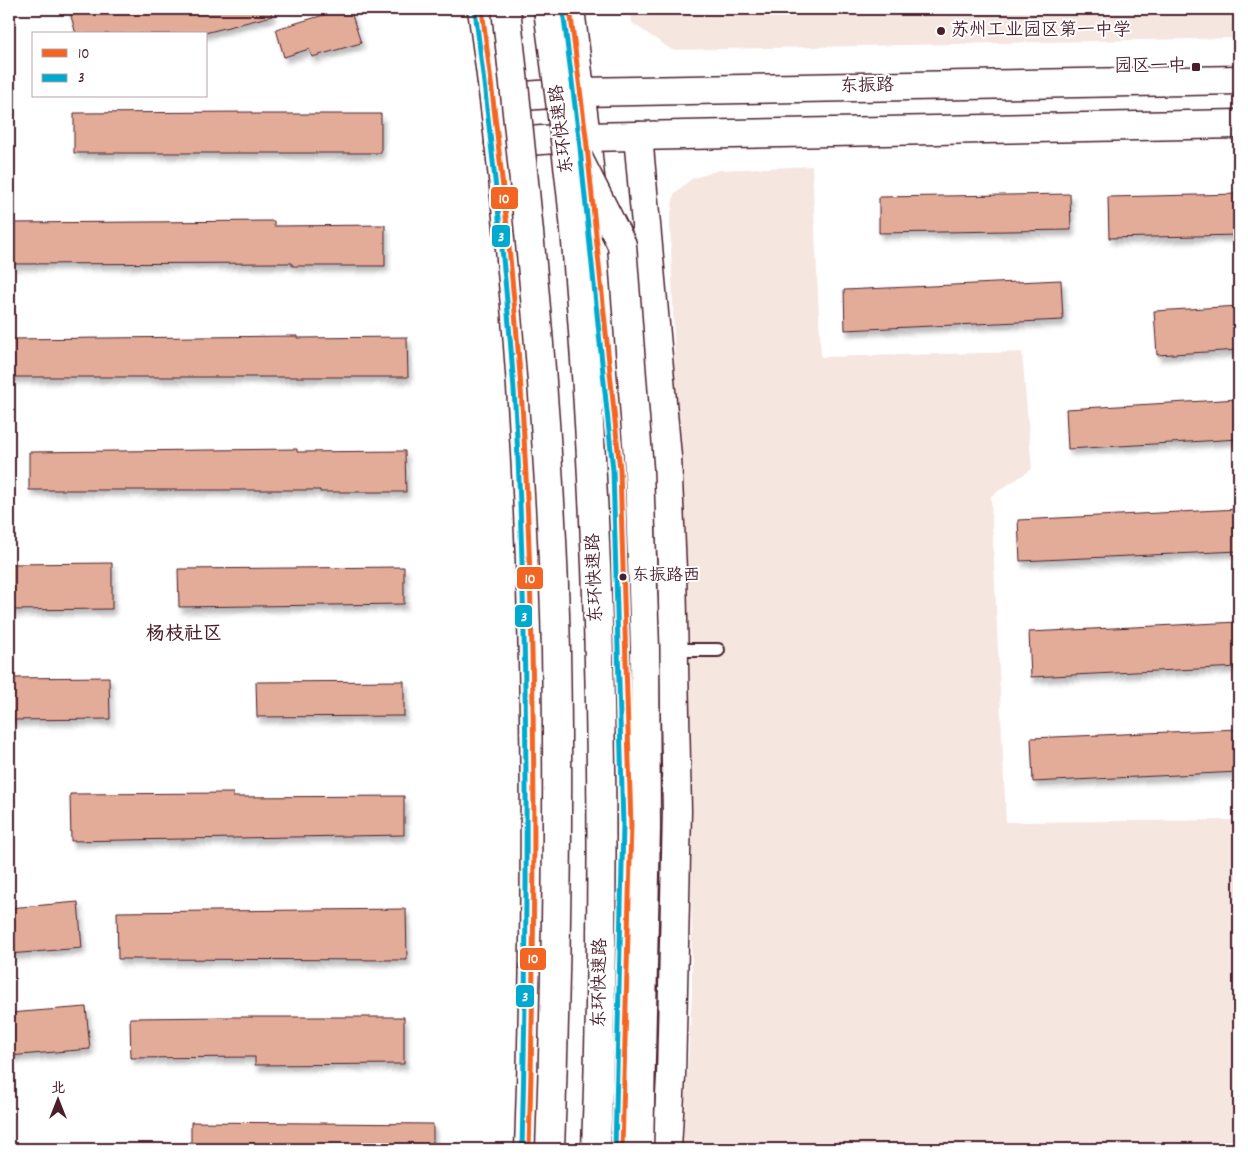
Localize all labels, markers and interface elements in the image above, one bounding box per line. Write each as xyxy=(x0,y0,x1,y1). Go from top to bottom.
place label: 苏州工业园区第一中学 xyxy=(951,19,1131,44)
marker: 苏州工业园区第一中学 xyxy=(935,25,947,37)
legend xyxy=(32,32,208,98)
text: 10 xyxy=(78,44,89,66)
place label: 园区一中 xyxy=(1114,55,1186,80)
marker: 园区一中 xyxy=(1190,61,1202,73)
text: 3 xyxy=(78,68,85,90)
street label: 东振路 xyxy=(840,74,894,100)
street label: 东环快速路 xyxy=(545,83,581,175)
line badge: 10 xyxy=(490,186,519,210)
text: 10 xyxy=(499,190,509,210)
line badge: 3 xyxy=(491,224,511,248)
text: 3 xyxy=(498,228,504,248)
street label: 东环快速路 xyxy=(582,533,610,623)
place label: 东振路西 xyxy=(632,565,700,589)
line badge: 10 xyxy=(516,566,544,590)
text: 10 xyxy=(525,570,535,590)
marker: 东振路西 xyxy=(618,572,628,582)
line badge: 3 xyxy=(514,604,533,628)
text: 3 xyxy=(521,608,527,628)
district label: 杨枝社区 xyxy=(146,622,222,649)
street label: 东环快速路 xyxy=(588,938,614,1028)
line badge: 10 xyxy=(519,947,547,971)
text: 10 xyxy=(528,950,538,970)
line badge: 3 xyxy=(515,984,535,1008)
text: 3 xyxy=(522,988,528,1008)
north arrow xyxy=(32,1076,82,1126)
text: 北 xyxy=(51,1079,65,1099)

